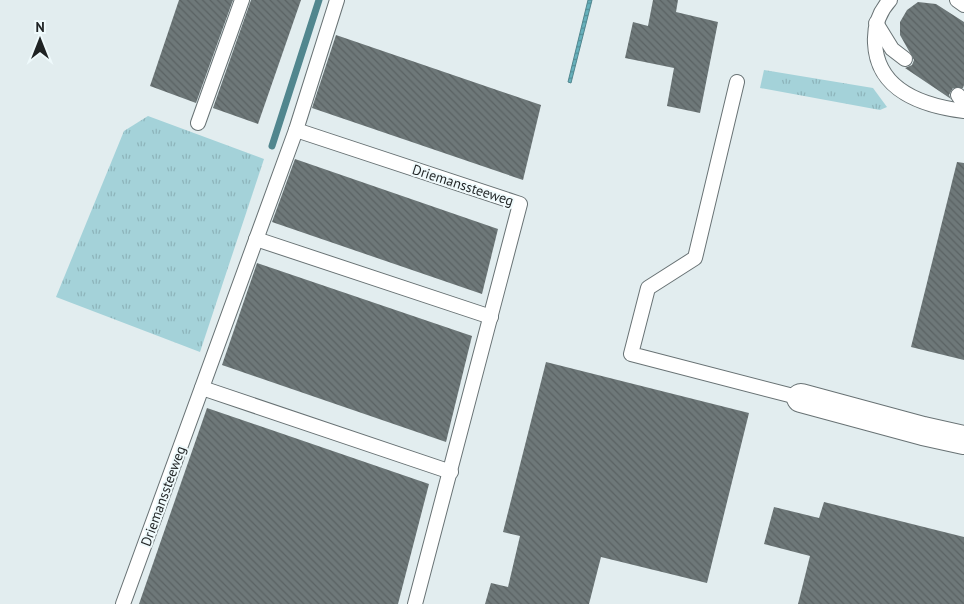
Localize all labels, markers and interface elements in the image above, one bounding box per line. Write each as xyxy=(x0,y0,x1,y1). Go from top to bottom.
north arrow xyxy=(15,15,65,65)
text: N xyxy=(35,18,45,36)
street label: Driemanssteeweg xyxy=(410,160,516,210)
street label: Driemanssteeweg xyxy=(136,443,190,549)

